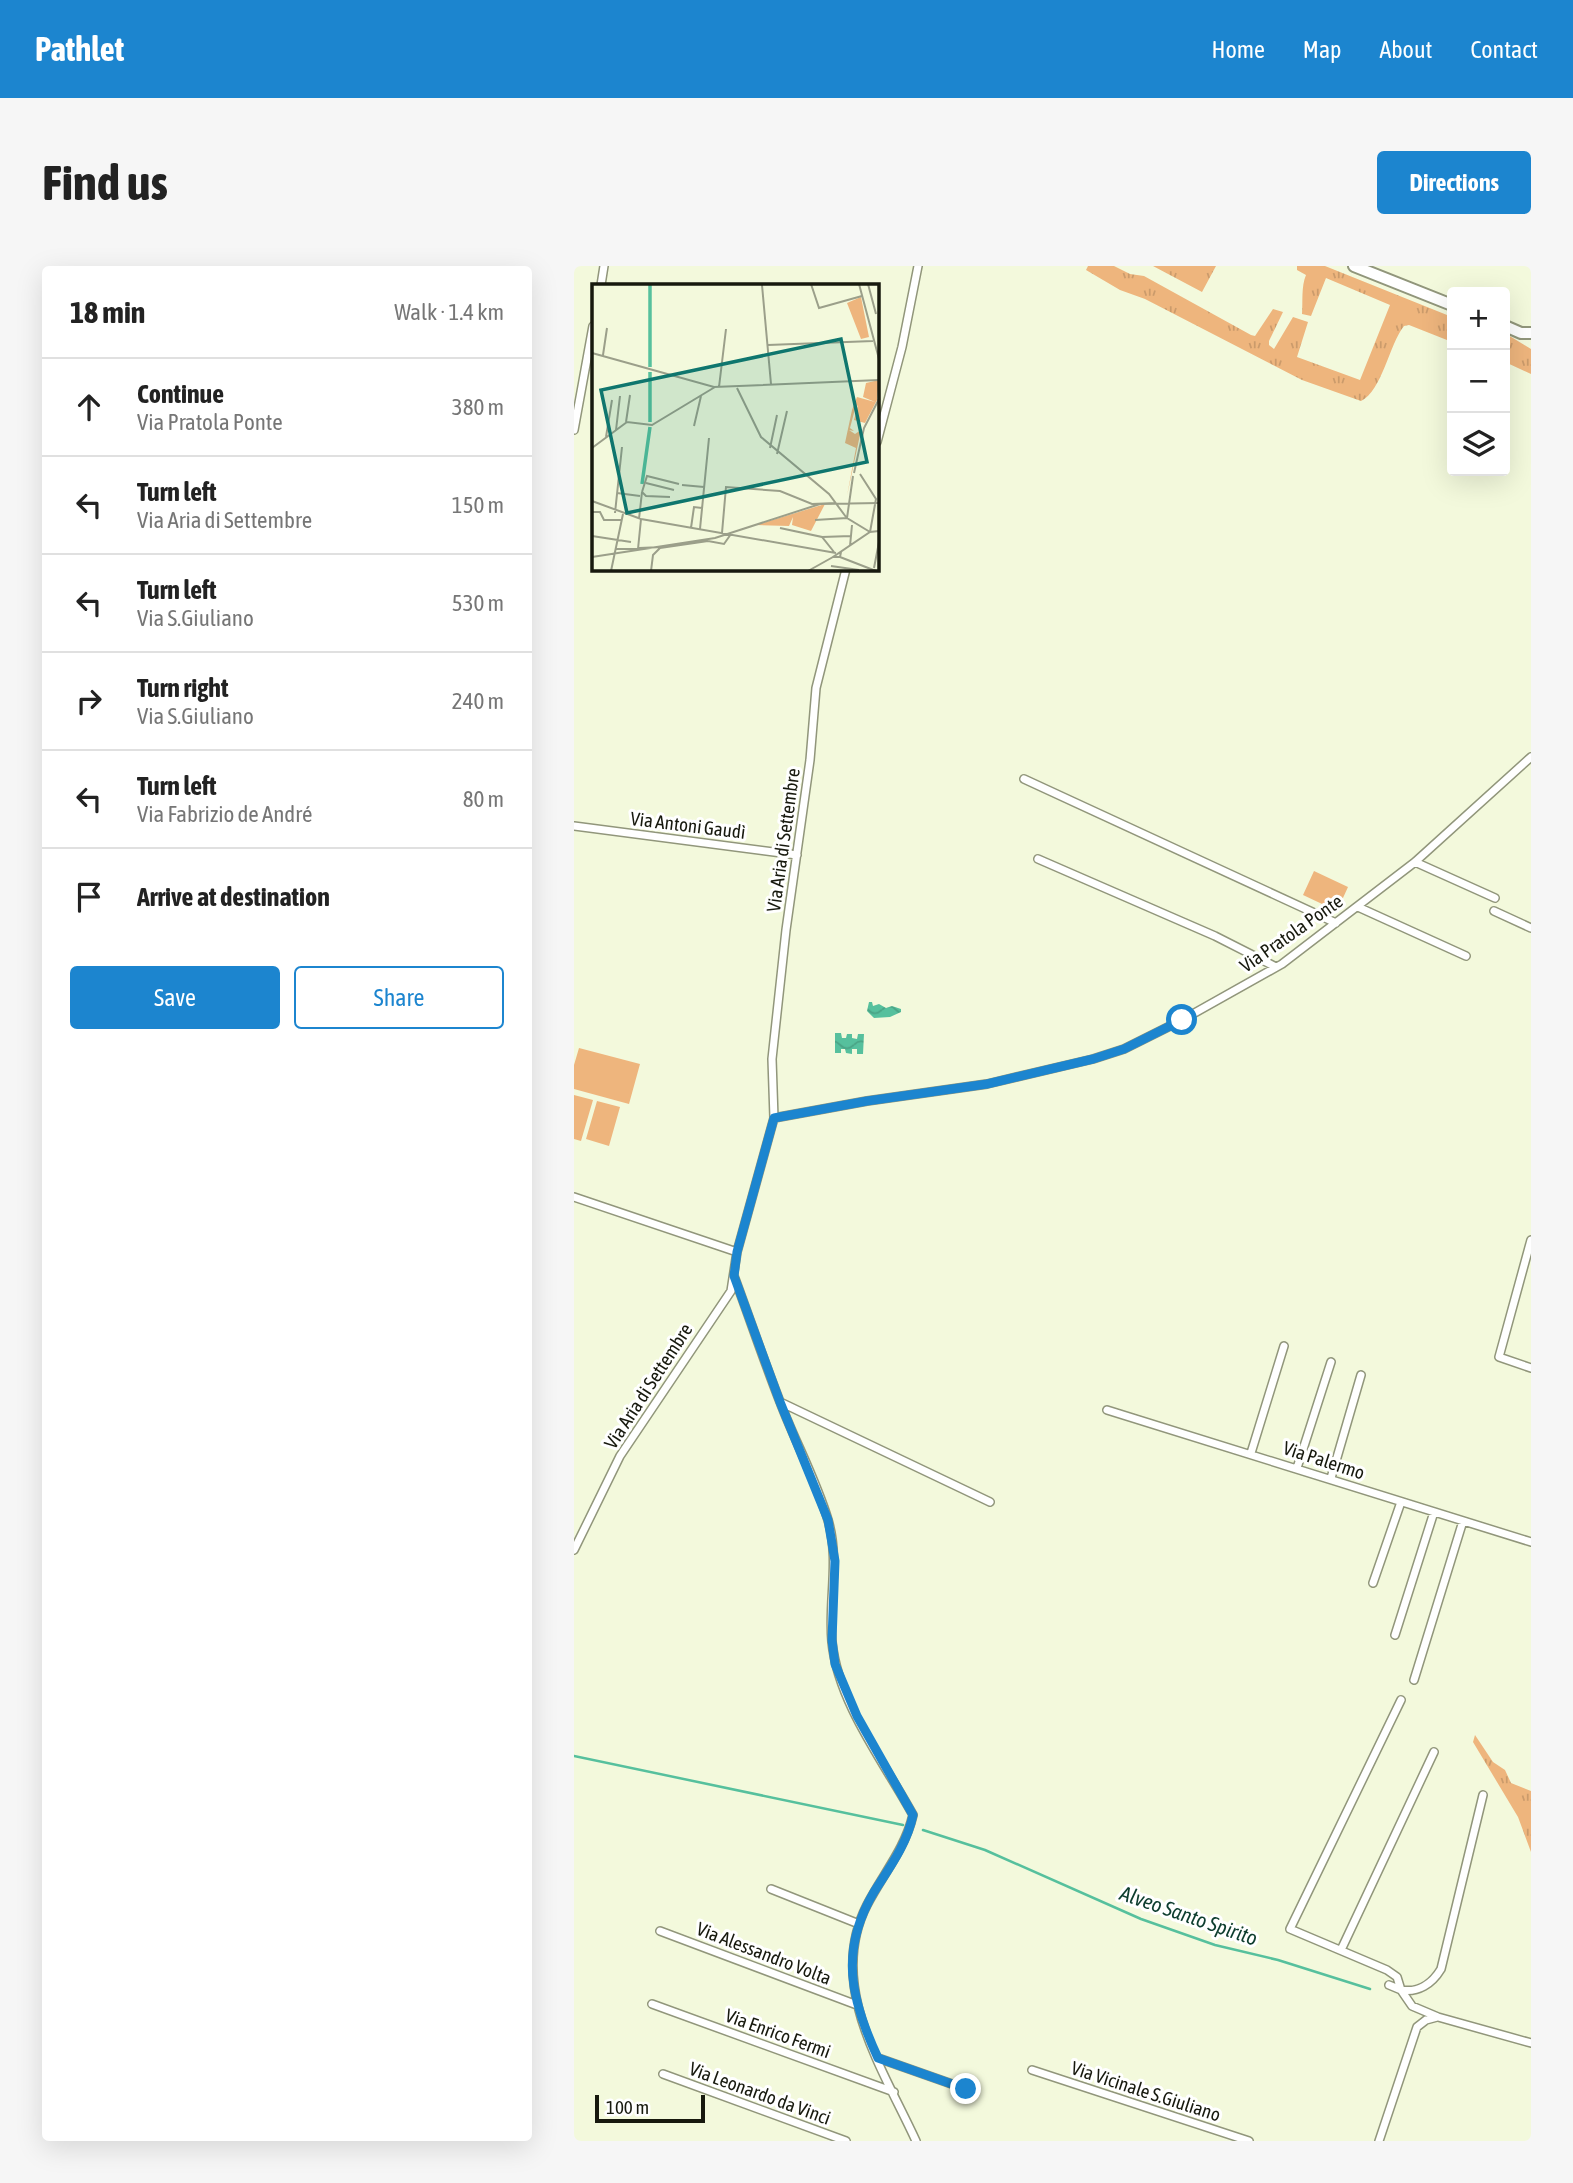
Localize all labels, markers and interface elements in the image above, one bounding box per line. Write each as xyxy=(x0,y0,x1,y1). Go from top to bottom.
text: Pathlet xyxy=(35,30,124,68)
text: Home xyxy=(1211,36,1265,63)
text: Map xyxy=(1303,36,1341,63)
text: About xyxy=(1379,36,1432,63)
text: Contact xyxy=(1470,36,1538,63)
button: Directions xyxy=(1377,151,1531,214)
text: Find us xyxy=(42,154,168,210)
inset map xyxy=(592,284,878,570)
map controls xyxy=(1447,287,1510,476)
button: + xyxy=(1447,287,1510,350)
text: 18 min xyxy=(70,295,145,329)
text: Walk · 1.4 km xyxy=(394,299,504,325)
button: − xyxy=(1447,350,1510,413)
text: Continue xyxy=(137,379,224,409)
icon: ahead xyxy=(70,388,108,426)
text: 380 m xyxy=(452,394,504,420)
text: Via Pratola Ponte xyxy=(137,409,283,435)
button: layers xyxy=(1447,413,1510,476)
text: Turn left xyxy=(137,477,217,507)
icon: left xyxy=(70,486,108,524)
text: 150 m xyxy=(452,492,504,518)
text: Via Aria di Settembre xyxy=(137,507,312,533)
text: Turn left xyxy=(137,575,217,605)
icon: left xyxy=(70,584,108,622)
text: 530 m xyxy=(452,590,504,616)
text: Via S.Giuliano xyxy=(137,605,254,631)
text: Turn right xyxy=(137,673,228,703)
icon: right xyxy=(70,682,108,720)
text: 240 m xyxy=(452,688,504,714)
text: Via S.Giuliano xyxy=(137,703,254,729)
street label: Via Aria di Settembre xyxy=(762,767,804,913)
text: Turn left xyxy=(137,771,217,801)
icon: left xyxy=(70,780,108,818)
text: 80 m xyxy=(463,786,504,812)
text: Via Fabrizio de André xyxy=(137,801,312,827)
street label: Via Antoni Gaudì xyxy=(629,807,747,843)
icon: arrive xyxy=(70,878,108,916)
text: Arrive at destination xyxy=(137,882,330,912)
street label: Via Pratola Ponte xyxy=(1235,889,1347,977)
button: Save xyxy=(70,966,280,1029)
button: Share xyxy=(294,966,504,1029)
route start xyxy=(1166,1004,1197,1035)
street label: Via Aria di Settembre xyxy=(599,1319,697,1453)
street label: Via Palermo xyxy=(1280,1436,1368,1484)
water label: Alveo Santo Spirito xyxy=(1116,1880,1261,1950)
street label: Via Alessandro Volta xyxy=(694,1917,834,1989)
street label: Via Enrico Fermi xyxy=(722,2004,834,2062)
street label: Via Vicinale S.Giuliano xyxy=(1069,2056,1223,2126)
street label: Via Leonardo da Vinci xyxy=(686,2057,834,2129)
route end xyxy=(950,2073,981,2104)
scale bar xyxy=(595,2092,705,2124)
text: 100 m xyxy=(606,2096,649,2118)

